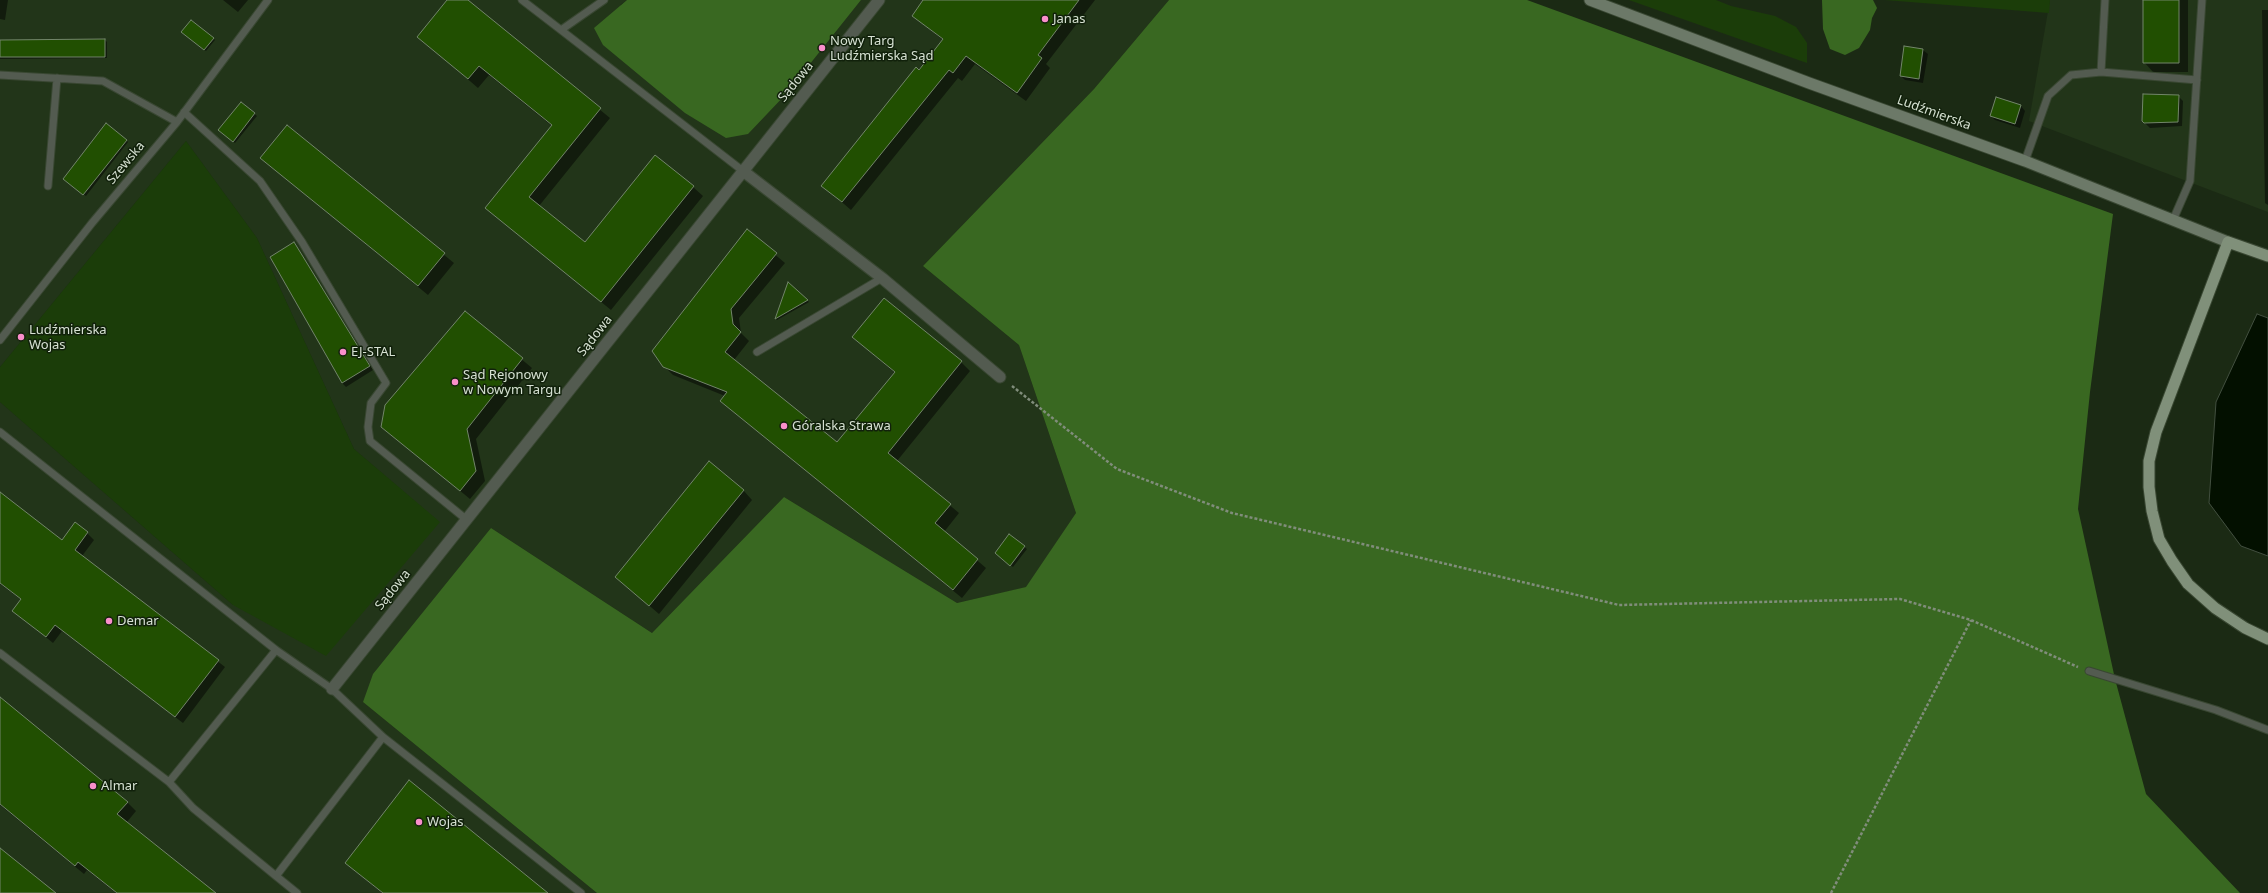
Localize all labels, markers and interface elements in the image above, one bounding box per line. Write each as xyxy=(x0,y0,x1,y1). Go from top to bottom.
place label: Janas xyxy=(1053,11,1085,27)
marker: Janas xyxy=(1040,14,1050,24)
place label: Nowy Targ Ludźmierska Sąd xyxy=(830,33,933,64)
marker: Nowy Targ Ludźmierska Sąd xyxy=(817,43,827,53)
street label: Sądowa xyxy=(775,59,817,105)
street label: Ludźmierska xyxy=(1895,92,1973,134)
street label: Szewska xyxy=(104,138,148,188)
street label: Sądowa xyxy=(574,312,616,360)
place label: Ludźmierska Wojas xyxy=(29,322,107,353)
marker: Ludźmierska Wojas xyxy=(16,332,26,342)
place label: EJ-STAL xyxy=(351,344,395,360)
marker: EJ-STAL xyxy=(338,347,348,357)
place label: Sąd Rejonowy w Nowym Targu xyxy=(463,367,561,398)
marker: Sąd Rejonowy w Nowym Targu xyxy=(450,377,460,387)
place label: Góralska Strawa xyxy=(792,418,891,434)
marker: Góralska Strawa xyxy=(779,421,789,431)
street label: Sądowa xyxy=(372,567,414,613)
place label: Demar xyxy=(117,613,159,629)
marker: Demar xyxy=(104,616,114,626)
place label: Almar xyxy=(101,778,137,794)
marker: Almar xyxy=(88,781,98,791)
place label: Wojas xyxy=(427,814,464,830)
marker: Wojas xyxy=(414,817,424,827)

